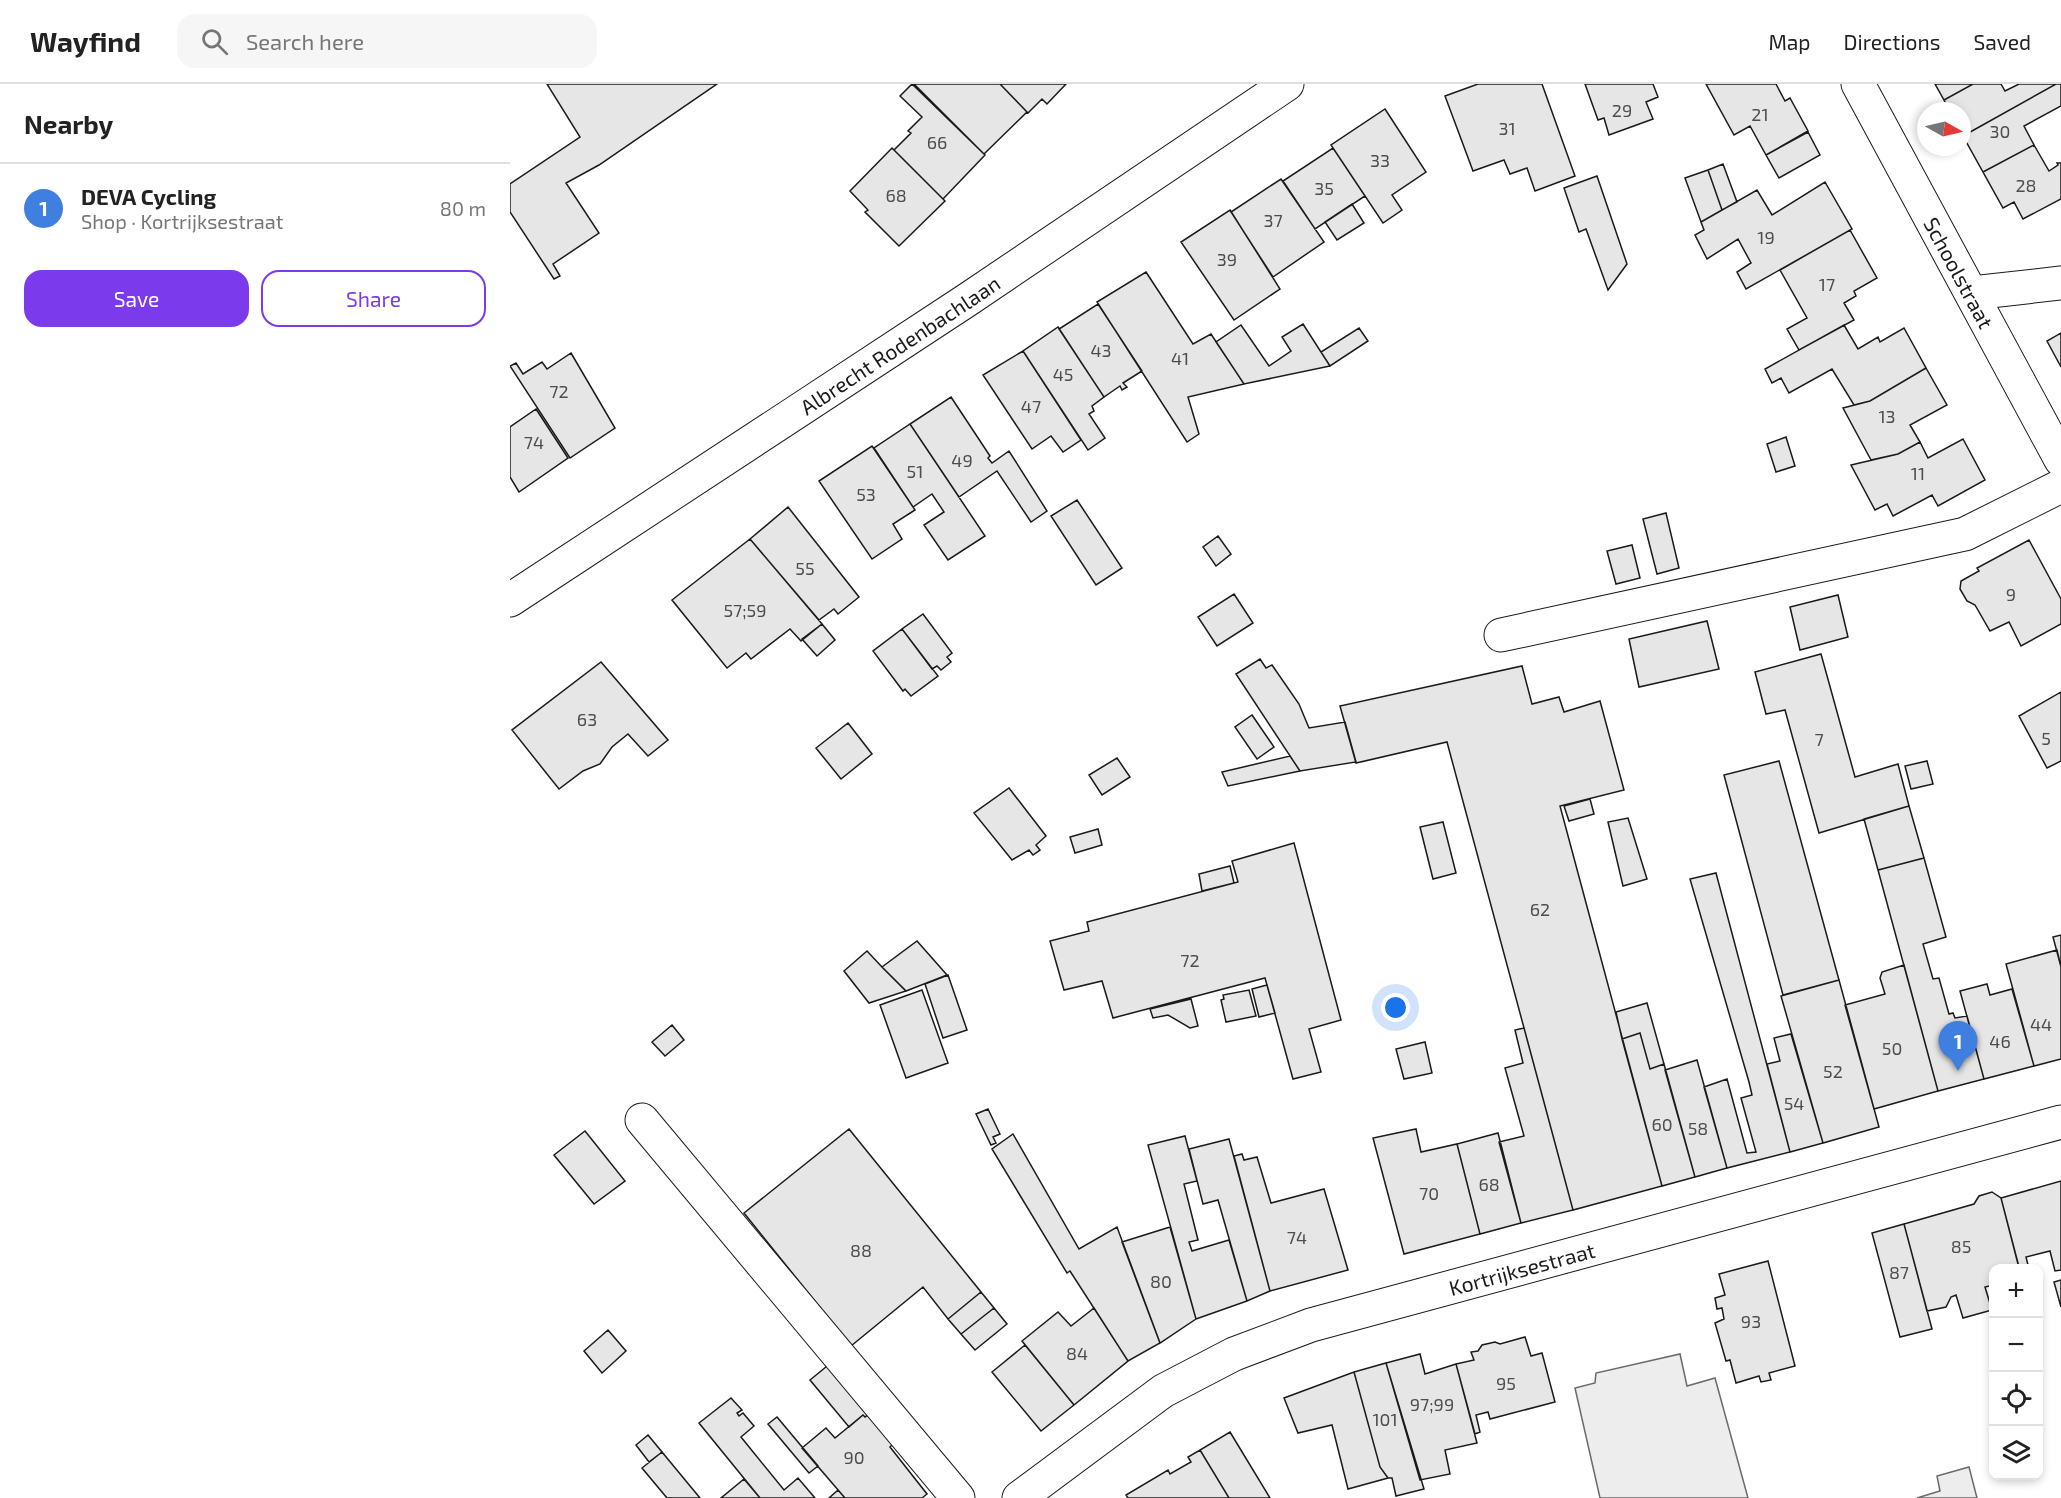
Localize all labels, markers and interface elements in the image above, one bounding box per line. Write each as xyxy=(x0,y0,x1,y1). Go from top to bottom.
search box xyxy=(177,14,597,68)
text: Wayfind xyxy=(30,24,141,58)
icon: search xyxy=(198,25,231,58)
text: Search here xyxy=(246,28,364,54)
text: Map xyxy=(1768,29,1811,54)
text: Directions xyxy=(1844,29,1940,54)
text: Saved xyxy=(1973,29,2031,54)
house number: 29 xyxy=(1612,99,1632,121)
north arrow xyxy=(1917,102,1971,156)
house number: 21 xyxy=(1751,103,1769,125)
text: Nearby xyxy=(24,108,113,139)
house number: 31 xyxy=(1498,117,1516,139)
house number: 30 xyxy=(1990,120,2010,142)
house number: 66 xyxy=(927,131,947,153)
house number: 33 xyxy=(1370,149,1390,171)
house number: 28 xyxy=(2015,174,2037,196)
house number: 35 xyxy=(1314,177,1334,199)
text: DEVA Cycling xyxy=(81,183,216,209)
house number: 68 xyxy=(885,184,907,206)
text: 1 xyxy=(39,196,48,220)
text: 80 m xyxy=(440,196,486,220)
text: Shop · Kortrijksestraat xyxy=(81,209,283,233)
house number: 37 xyxy=(1263,209,1283,231)
street label: Schoolstraat xyxy=(1920,212,2000,332)
house number: 19 xyxy=(1757,226,1775,248)
house number: 39 xyxy=(1217,248,1237,270)
street label: Albrecht Rodenbachlaan xyxy=(795,269,1004,419)
button: Save xyxy=(24,270,249,327)
button: Share xyxy=(261,270,486,327)
house number: 17 xyxy=(1819,273,1835,295)
house number: 43 xyxy=(1090,339,1112,361)
house number: 41 xyxy=(1171,347,1189,369)
house number: 45 xyxy=(1053,363,1073,385)
house number: 72 xyxy=(549,380,569,402)
house number: 47 xyxy=(1021,395,1041,417)
house number: 13 xyxy=(1878,405,1896,427)
house number: 74 xyxy=(524,431,544,453)
house number: 49 xyxy=(951,449,973,471)
house number: 51 xyxy=(907,460,923,482)
house number: 11 xyxy=(1911,462,1925,484)
house number: 53 xyxy=(856,483,876,505)
house number: 55 xyxy=(795,557,815,579)
house number: 9 xyxy=(2006,583,2016,605)
house number: 57;59 xyxy=(723,599,767,621)
house number: 63 xyxy=(577,708,597,730)
house number: 5 xyxy=(2041,727,2051,749)
house number: 7 xyxy=(1814,728,1824,750)
house number: 62 xyxy=(1530,898,1550,920)
house number: 72 xyxy=(1180,949,1200,971)
your location xyxy=(1381,993,1410,1022)
house number: 44 xyxy=(2030,1013,2052,1035)
pin: 1 xyxy=(1938,1022,1978,1071)
house number: 46 xyxy=(1989,1030,2011,1052)
house number: 50 xyxy=(1882,1037,1902,1059)
house number: 52 xyxy=(1823,1060,1843,1082)
house number: 54 xyxy=(1784,1092,1804,1114)
house number: 60 xyxy=(1651,1113,1673,1135)
house number: 58 xyxy=(1688,1117,1708,1139)
house number: 68 xyxy=(1478,1173,1500,1195)
house number: 70 xyxy=(1419,1182,1439,1204)
house number: 74 xyxy=(1287,1226,1307,1248)
house number: 85 xyxy=(1951,1235,1971,1257)
street label: Kortrijksestraat xyxy=(1446,1236,1597,1300)
house number: 88 xyxy=(850,1239,872,1261)
house number: 87 xyxy=(1889,1261,1909,1283)
map controls xyxy=(1989,1264,2043,1480)
button: + xyxy=(1989,1264,2043,1318)
house number: 80 xyxy=(1150,1270,1172,1292)
house number: 93 xyxy=(1741,1310,1761,1332)
button: − xyxy=(1989,1318,2043,1372)
house number: 84 xyxy=(1066,1342,1088,1364)
house number: 95 xyxy=(1496,1372,1516,1394)
button: locate xyxy=(1989,1372,2043,1426)
house number: 97;99 xyxy=(1410,1393,1454,1415)
house number: 101 xyxy=(1372,1408,1398,1430)
button: layers xyxy=(1989,1426,2043,1480)
house number: 90 xyxy=(843,1446,865,1468)

